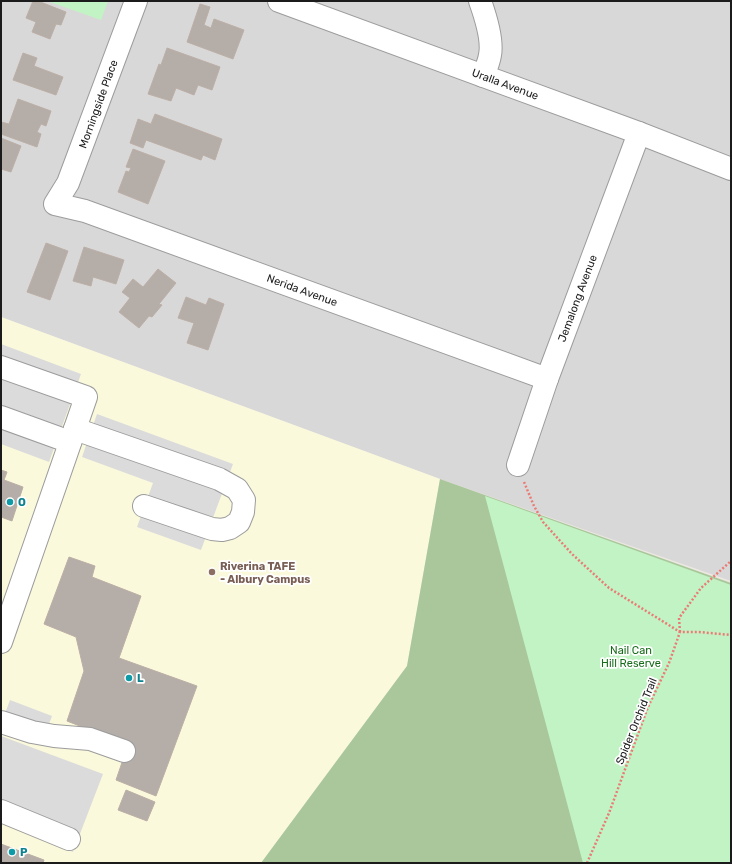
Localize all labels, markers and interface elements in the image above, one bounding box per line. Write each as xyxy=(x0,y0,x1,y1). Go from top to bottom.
street label: Morningside Place xyxy=(76,58,121,150)
street label: Uralla Avenue xyxy=(470,66,540,103)
street label: Jemalong Avenue xyxy=(555,253,600,344)
street label: Nerida Avenue xyxy=(265,272,339,309)
place label: O xyxy=(18,496,26,509)
marker: O xyxy=(5,497,15,507)
place label: Riverina TAFE - Albury Campus xyxy=(220,560,310,586)
marker: Riverina TAFE - Albury Campus xyxy=(207,567,217,577)
park label: Nail Can Hill Reserve xyxy=(601,644,661,670)
place label: L xyxy=(137,672,144,685)
marker: L xyxy=(124,673,134,683)
street label: Spider Orchid Trail xyxy=(613,676,660,766)
place label: P xyxy=(20,846,28,859)
marker: P xyxy=(7,847,17,857)

